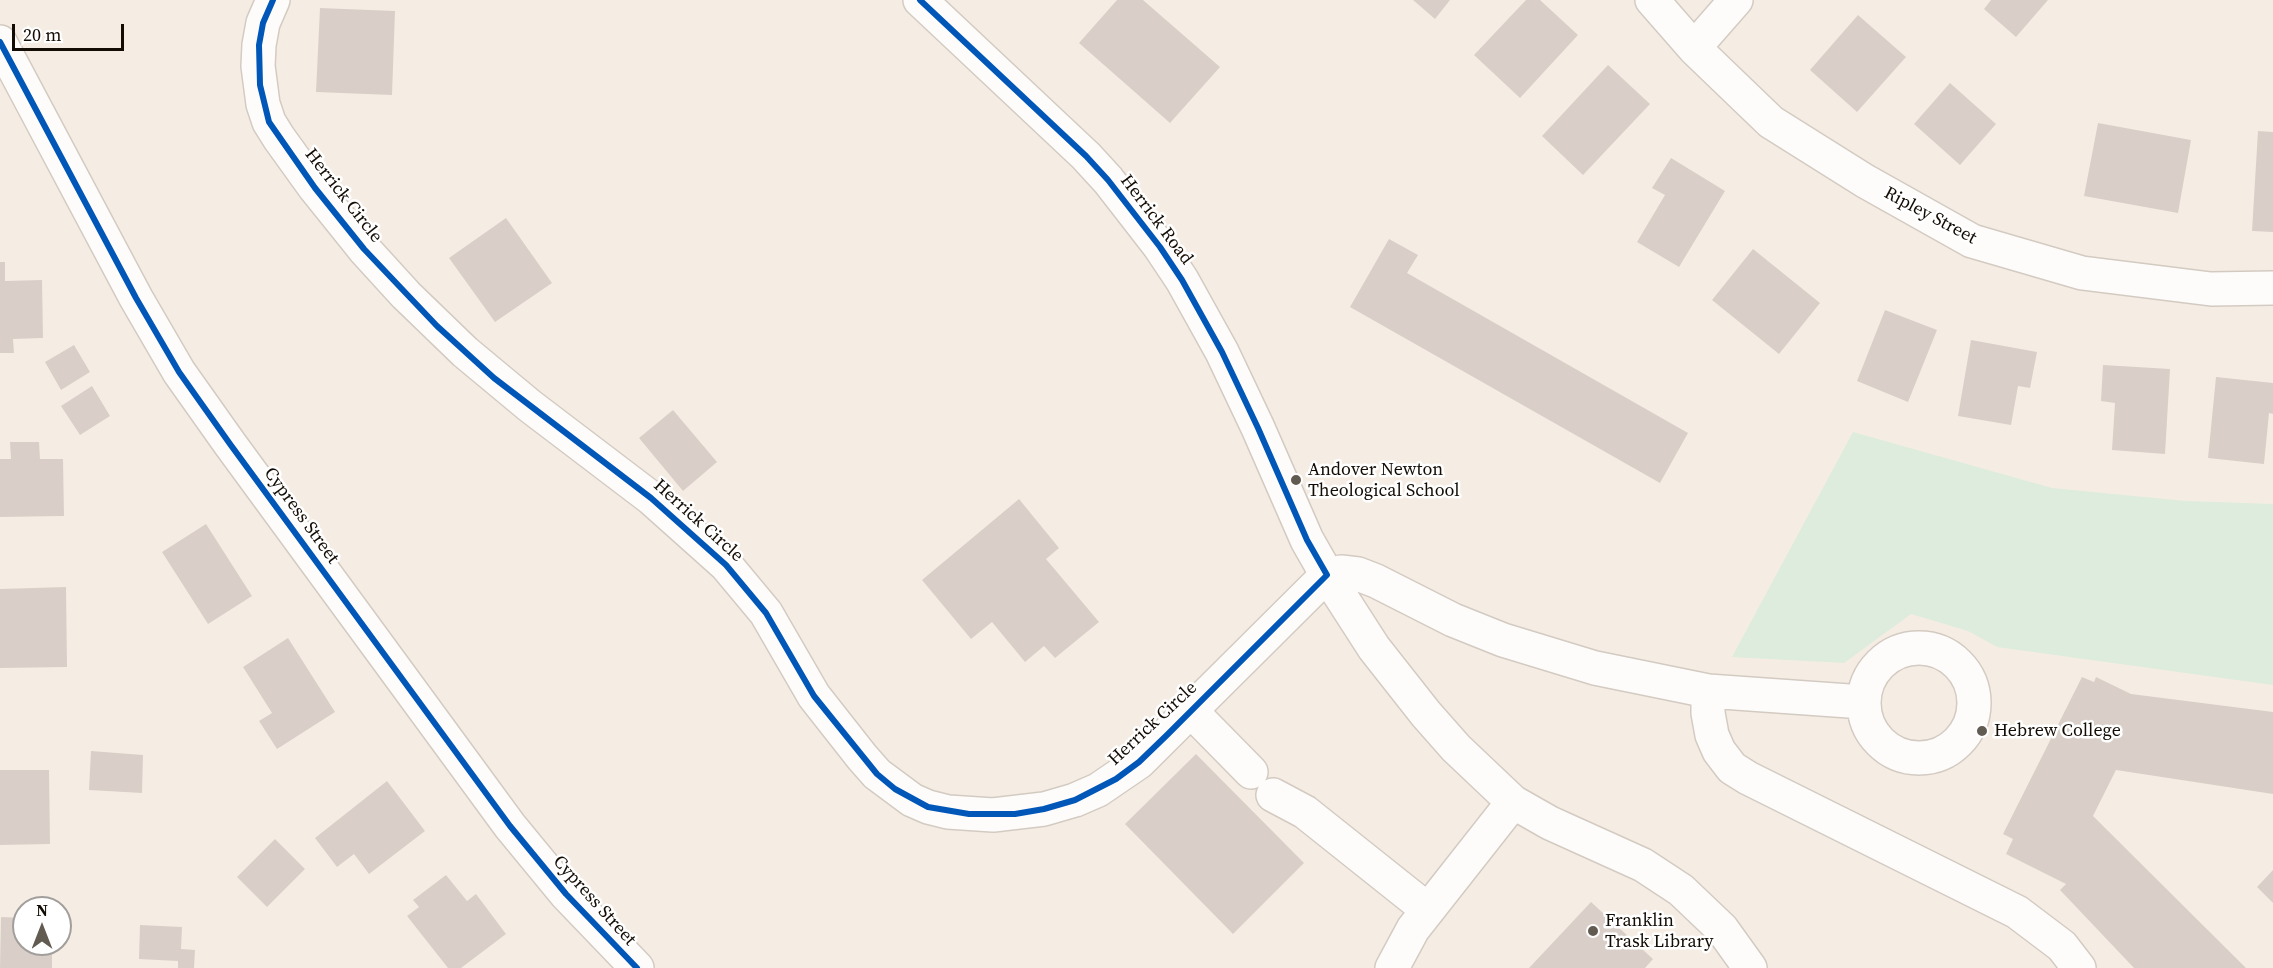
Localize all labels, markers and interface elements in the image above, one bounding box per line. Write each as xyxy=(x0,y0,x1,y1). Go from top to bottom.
scale bar xyxy=(15,12,128,50)
text: 20 m xyxy=(23,22,61,47)
street label: Herrick Circle xyxy=(300,145,386,247)
street label: Herrick Road xyxy=(1115,171,1197,269)
street label: Ripley Street xyxy=(1880,183,1980,249)
place label: Andover Newton Theological School xyxy=(1308,459,1460,502)
street label: Cypress Street xyxy=(259,464,343,568)
marker: Andover Newton Theological School xyxy=(1289,473,1303,487)
street label: Herrick Circle xyxy=(649,475,747,567)
street label: Herrick Circle xyxy=(1104,677,1202,771)
place label: Hebrew College xyxy=(1994,720,2121,742)
marker: Hebrew College xyxy=(1975,724,1989,738)
street label: Cypress Street xyxy=(548,851,640,951)
north arrow xyxy=(12,896,72,956)
text: N xyxy=(36,899,48,921)
place label: Franklin Trask Library xyxy=(1605,910,1714,952)
marker: Franklin Trask Library xyxy=(1586,924,1600,938)

